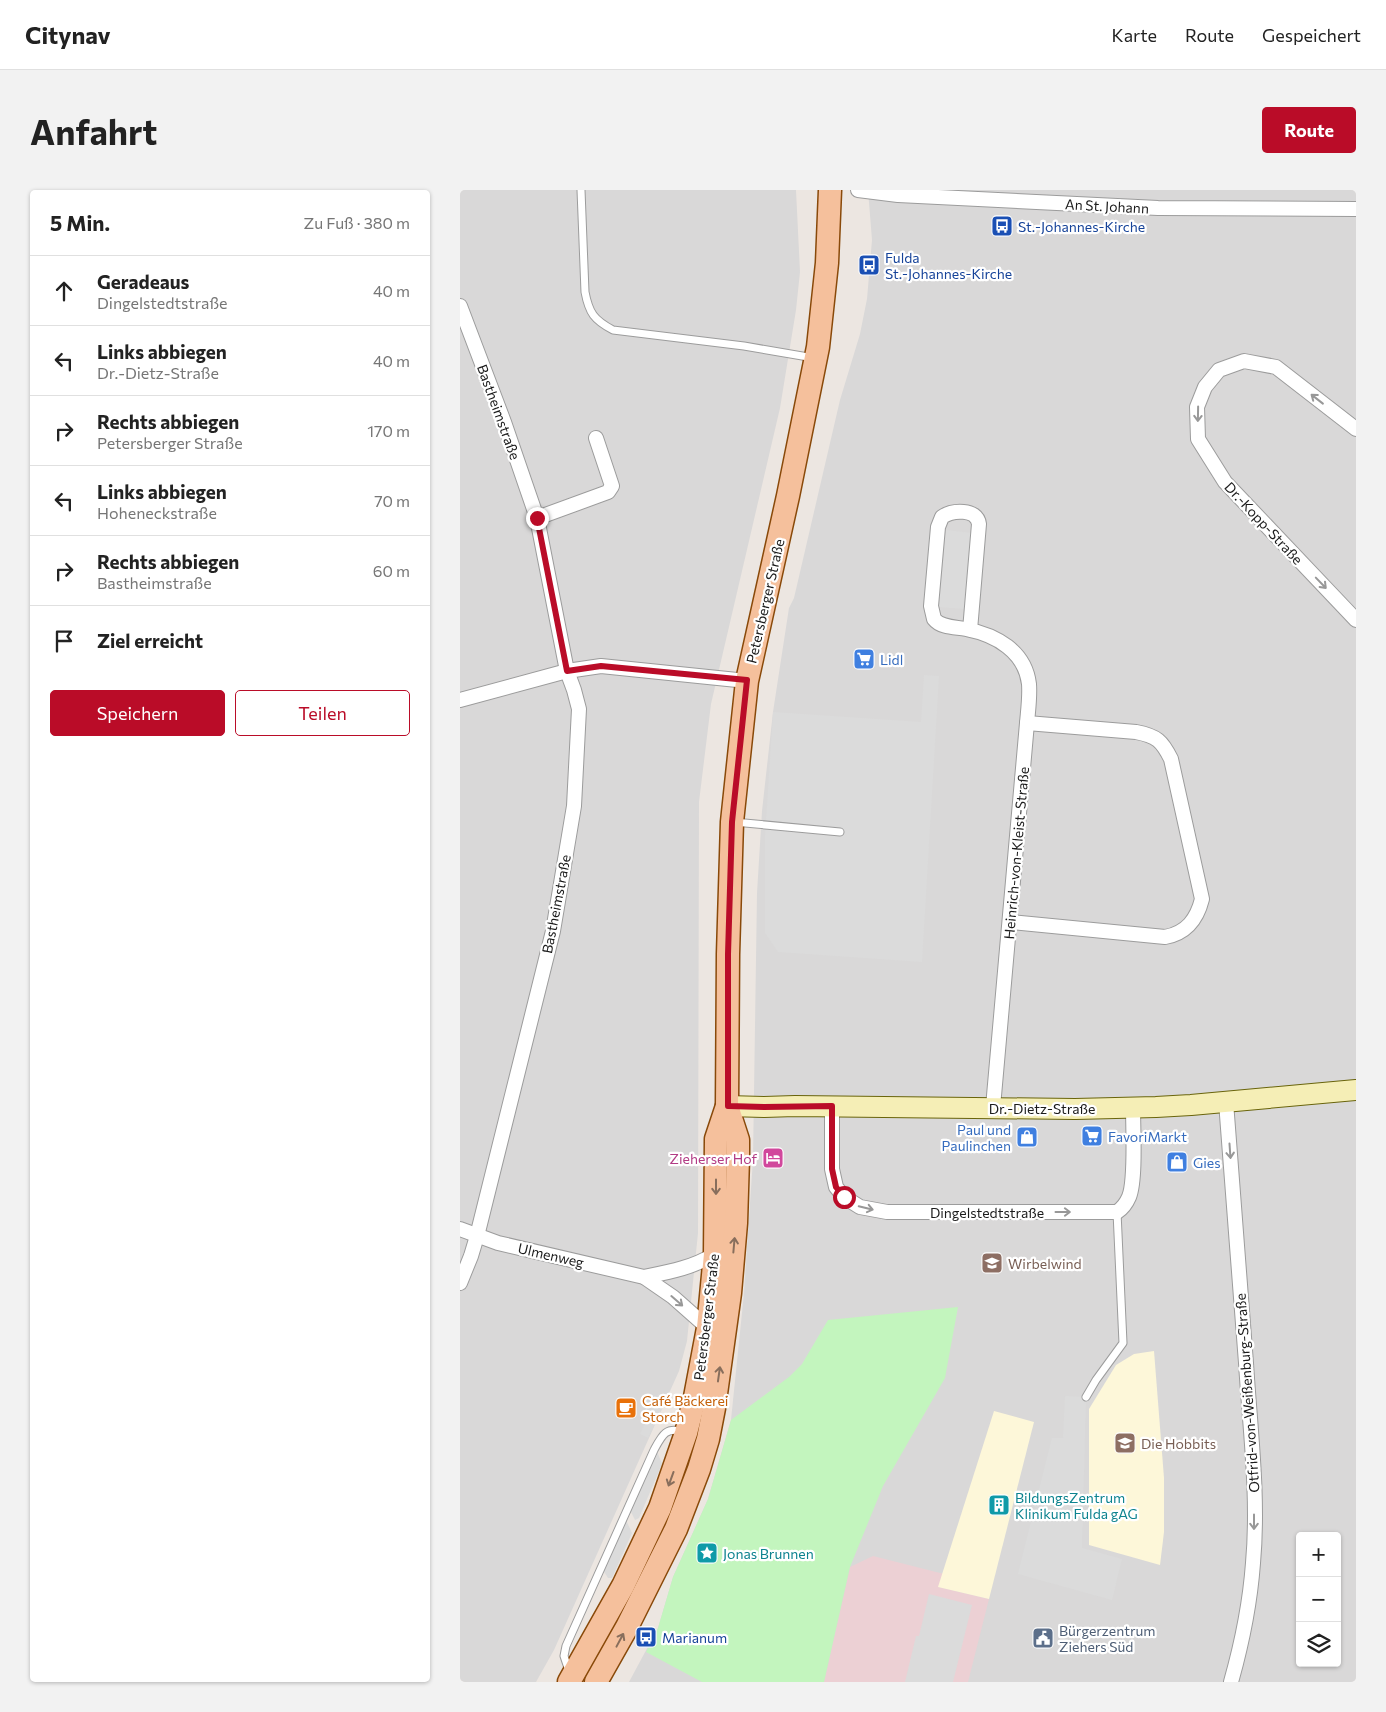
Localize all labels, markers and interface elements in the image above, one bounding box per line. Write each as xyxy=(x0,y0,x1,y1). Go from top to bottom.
text: Citynav xyxy=(25,20,111,49)
text: Karte xyxy=(1112,24,1157,46)
text: Route xyxy=(1185,24,1234,46)
text: Gespeichert xyxy=(1262,24,1361,46)
button: Route xyxy=(1262,107,1356,153)
text: Anfahrt xyxy=(30,109,157,152)
street label: An St. Johann xyxy=(1065,195,1149,217)
text: 5 Min. xyxy=(50,210,110,235)
text: Zu Fuß · 380 m xyxy=(303,213,410,232)
bus stop icon: St.-Johannes-Kirche xyxy=(990,214,1014,238)
place label: St.-Johannes-Kirche xyxy=(1018,218,1145,235)
place label: Fulda St.-Johannes-Kirche xyxy=(885,249,1012,282)
bus stop icon: Fulda St.-Johannes-Kirche xyxy=(857,253,881,277)
text: Geradeaus xyxy=(97,270,189,293)
icon: ahead xyxy=(50,277,78,305)
text: 40 m xyxy=(373,281,410,300)
text: Dingelstedtstraße xyxy=(97,293,228,312)
text: Links abbiegen xyxy=(97,340,227,363)
icon: left xyxy=(50,347,78,375)
text: 40 m xyxy=(373,351,410,370)
street label: Bastheimstraße xyxy=(474,362,524,462)
text: Dr.-Dietz-Straße xyxy=(97,363,219,382)
one-way arrow xyxy=(1311,394,1324,405)
one-way arrow xyxy=(1193,406,1202,422)
text: Rechts abbiegen xyxy=(97,410,239,433)
icon: right xyxy=(50,417,78,445)
text: 170 m xyxy=(367,421,410,440)
text: Petersberger Straße xyxy=(97,433,243,452)
street label: Dr.-Kopp-Straße xyxy=(1221,478,1307,568)
text: Links abbiegen xyxy=(97,480,227,503)
icon: left xyxy=(50,487,78,515)
text: 70 m xyxy=(374,491,410,510)
text: Hoheneckstraße xyxy=(97,503,217,522)
route end xyxy=(526,507,549,530)
street label: Petersberger Straße xyxy=(742,537,788,665)
text: Rechts abbiegen xyxy=(97,550,239,573)
icon: right xyxy=(50,557,78,585)
text: 60 m xyxy=(373,561,410,580)
text: Bastheimstraße xyxy=(97,573,212,592)
one-way arrow xyxy=(1315,577,1327,589)
icon: arrive xyxy=(50,627,78,655)
text: Ziel erreicht xyxy=(97,629,203,652)
supermarket icon: Lidl xyxy=(852,647,876,671)
place label: Lidl xyxy=(880,651,903,668)
button: Speichern xyxy=(50,690,225,736)
button: Teilen xyxy=(235,690,410,736)
street label: Heinrich-von-Kleist-Straße xyxy=(1000,766,1032,940)
street label: Bastheimstraße xyxy=(538,853,574,955)
street label: Dr.-Dietz-Straße xyxy=(989,1100,1095,1117)
place label: Paul und Paulinchen xyxy=(942,1121,1011,1154)
supermarket icon: FavoriMarkt xyxy=(1080,1124,1104,1148)
shop icon: Paul und Paulinchen xyxy=(1015,1125,1039,1149)
place label: FavoriMarkt xyxy=(1108,1128,1187,1145)
one-way arrow xyxy=(1225,1143,1235,1159)
hotel icon: Zieherser Hof xyxy=(761,1146,785,1170)
place label: Zieherser Hof xyxy=(670,1150,757,1167)
shop icon: Gies xyxy=(1165,1150,1189,1174)
place label: Gies xyxy=(1193,1154,1221,1171)
one-way arrow xyxy=(711,1179,721,1195)
route start xyxy=(833,1186,856,1209)
one-way arrow xyxy=(858,1203,874,1213)
street label: Dingelstedtstraße xyxy=(930,1204,1044,1221)
one-way arrow xyxy=(1054,1207,1071,1217)
one-way arrow xyxy=(729,1237,738,1253)
street label: Ulmenweg xyxy=(516,1239,586,1271)
school or university icon: Wirbelwind xyxy=(980,1251,1004,1275)
street label: Petersberger Straße xyxy=(690,1253,722,1381)
place label: Wirbelwind xyxy=(1008,1255,1082,1272)
street label: Otfrid-von-Weißenburg-Straße xyxy=(1232,1293,1262,1493)
one-way arrow xyxy=(671,1295,684,1306)
one-way arrow xyxy=(715,1366,725,1382)
place label: Café Bäckerei Storch xyxy=(642,1392,728,1425)
cafe icon: Café Bäckerei Storch xyxy=(614,1396,638,1420)
school or university icon: Die Hobbits xyxy=(1113,1431,1137,1455)
place label: Die Hobbits xyxy=(1141,1435,1216,1452)
one-way arrow xyxy=(666,1471,675,1486)
place label: BildungsZentrum Klinikum Fulda gAG xyxy=(1015,1489,1138,1522)
building icon: BildungsZentrum Klinikum Fulda gAG xyxy=(987,1493,1011,1517)
one-way arrow xyxy=(1249,1514,1259,1530)
map controls xyxy=(1296,1532,1341,1667)
button: + xyxy=(1296,1532,1341,1577)
place icon: Jonas Brunnen xyxy=(695,1541,719,1565)
place label: Jonas Brunnen xyxy=(723,1545,814,1562)
button: − xyxy=(1296,1577,1341,1622)
place label: Bürgerzentrum Ziehers Süd xyxy=(1059,1622,1156,1655)
button: layers xyxy=(1296,1622,1341,1667)
bus stop icon: Marianum xyxy=(634,1625,658,1649)
public building icon: Bürgerzentrum Ziehers Süd xyxy=(1031,1626,1055,1650)
place label: Marianum xyxy=(662,1629,727,1646)
one-way arrow xyxy=(615,1632,625,1647)

